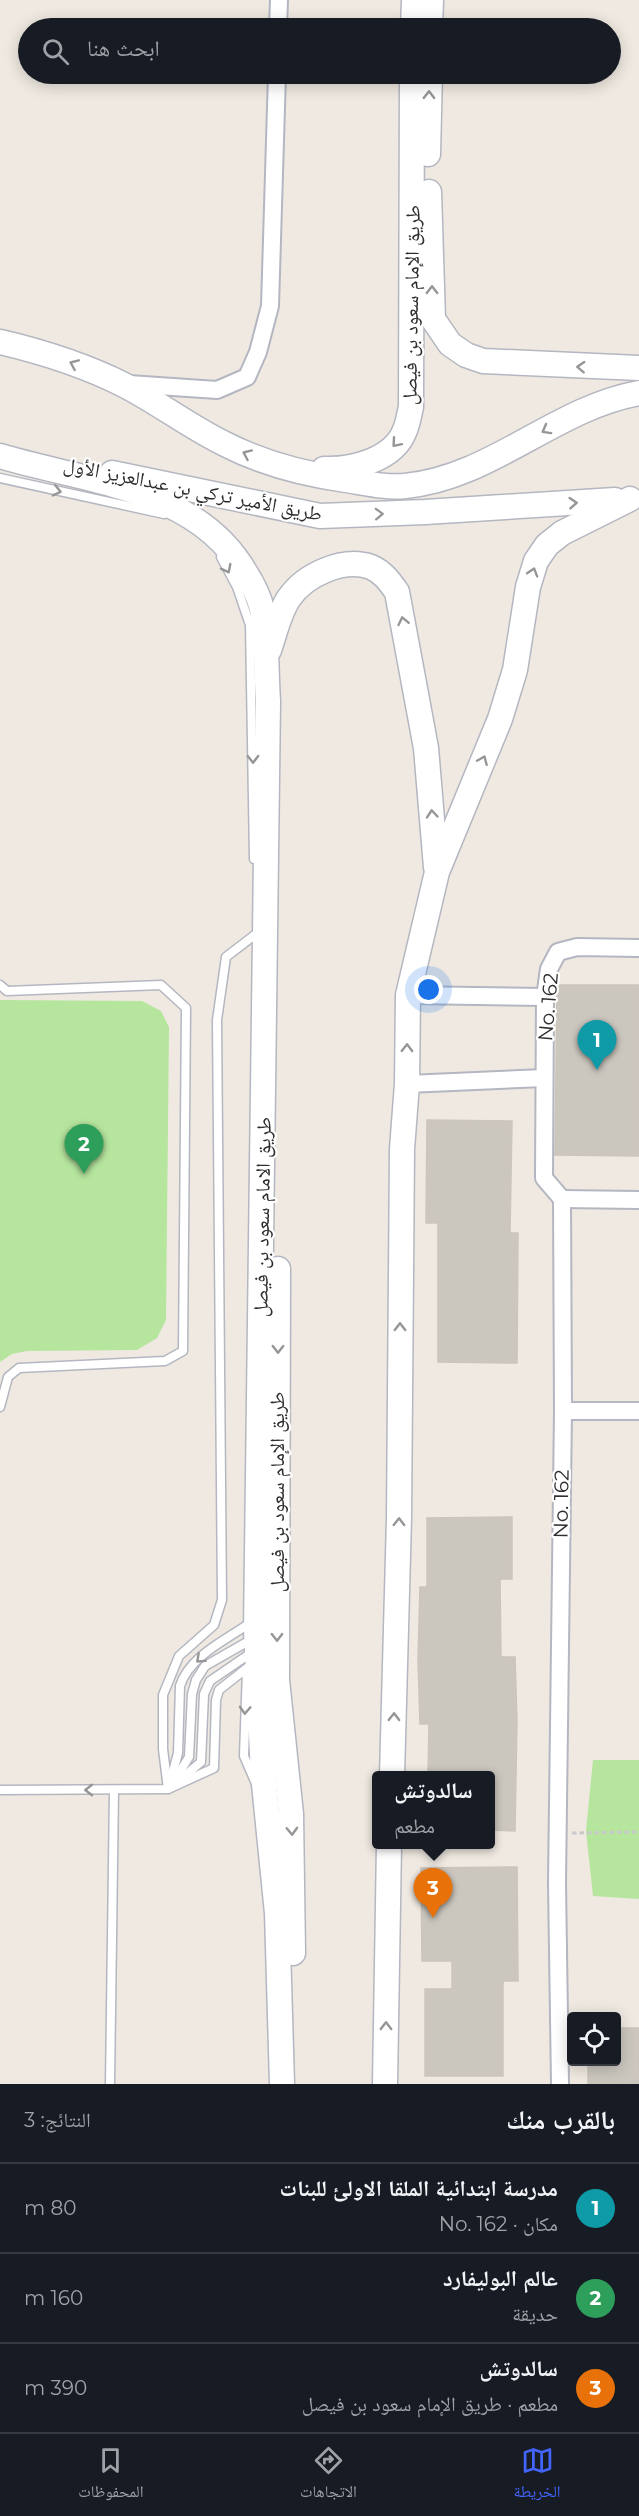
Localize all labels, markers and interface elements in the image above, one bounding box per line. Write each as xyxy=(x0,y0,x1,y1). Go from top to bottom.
search box xyxy=(18,18,621,84)
icon: search xyxy=(39,35,72,68)
text: ابحث هنا xyxy=(87,35,160,62)
one-way arrow xyxy=(423,90,436,99)
street label: طريق الإمام سعود بن فيصل xyxy=(397,205,427,405)
one-way arrow xyxy=(426,285,438,294)
one-way arrow xyxy=(70,359,81,371)
one-way arrow xyxy=(576,361,585,374)
one-way arrow xyxy=(542,423,552,434)
one-way arrow xyxy=(392,437,403,447)
one-way arrow xyxy=(242,450,253,462)
street label: طريق الأمير تركي بن عبدالعزيز الأول xyxy=(61,452,324,530)
one-way arrow xyxy=(52,483,62,496)
one-way arrow xyxy=(569,497,578,510)
one-way arrow xyxy=(374,508,383,521)
one-way arrow xyxy=(220,562,231,573)
one-way arrow xyxy=(526,567,538,578)
one-way arrow xyxy=(397,616,410,626)
one-way arrow xyxy=(246,754,259,763)
one-way arrow xyxy=(476,755,488,766)
one-way arrow xyxy=(426,809,439,818)
street label: No. 162 xyxy=(533,972,563,1042)
your location xyxy=(414,975,443,1004)
pin: 1 xyxy=(578,1020,616,1070)
one-way arrow xyxy=(401,1044,414,1053)
street label: طريق الامام سعود بن فيصل xyxy=(248,1117,278,1317)
pin: 2 xyxy=(64,1124,104,1174)
one-way arrow xyxy=(394,1323,406,1332)
one-way arrow xyxy=(272,1344,284,1353)
street label: طريق الإمام سعود بن فيصل xyxy=(265,1392,291,1592)
street label: No. 162 xyxy=(548,1469,574,1539)
one-way arrow xyxy=(393,1518,405,1527)
one-way arrow xyxy=(271,1632,283,1641)
one-way arrow xyxy=(196,1652,207,1663)
one-way arrow xyxy=(239,1705,252,1714)
one-way arrow xyxy=(388,1713,400,1722)
popup xyxy=(372,1771,495,1849)
text: سالدوتش xyxy=(394,1777,473,1804)
one-way arrow xyxy=(84,1784,93,1796)
text: مطعم xyxy=(394,1814,435,1838)
one-way arrow xyxy=(285,1826,298,1835)
pin: 3 xyxy=(414,1868,452,1918)
map controls xyxy=(567,2012,621,2066)
button: locate xyxy=(567,2012,621,2066)
one-way arrow xyxy=(380,2021,392,2030)
text: بالقرب منك xyxy=(506,2104,615,2136)
text: النتائج: 3 xyxy=(24,2108,91,2132)
text: مدرسة ابتدائية الملقا الاولئ للبنات xyxy=(280,2175,558,2202)
text: 80 m xyxy=(24,2196,76,2220)
text: 1 xyxy=(592,2196,599,2220)
text: مكان · No. 162 xyxy=(439,2212,558,2236)
text: عالم البوليفارد xyxy=(443,2265,558,2292)
text: 160 m xyxy=(24,2286,83,2310)
text: 2 xyxy=(590,2286,601,2310)
text: حديقة xyxy=(512,2302,558,2326)
text: سالدوتش xyxy=(479,2355,558,2382)
text: 390 m xyxy=(24,2376,87,2400)
text: 3 xyxy=(590,2376,601,2400)
text: مطعم · طريق الإمام سعود بن فيصل xyxy=(302,2392,558,2416)
tab: المحفوظات xyxy=(78,2444,143,2507)
tab: الاتجاهات xyxy=(300,2444,357,2507)
tab: الخريطة xyxy=(514,2444,561,2507)

